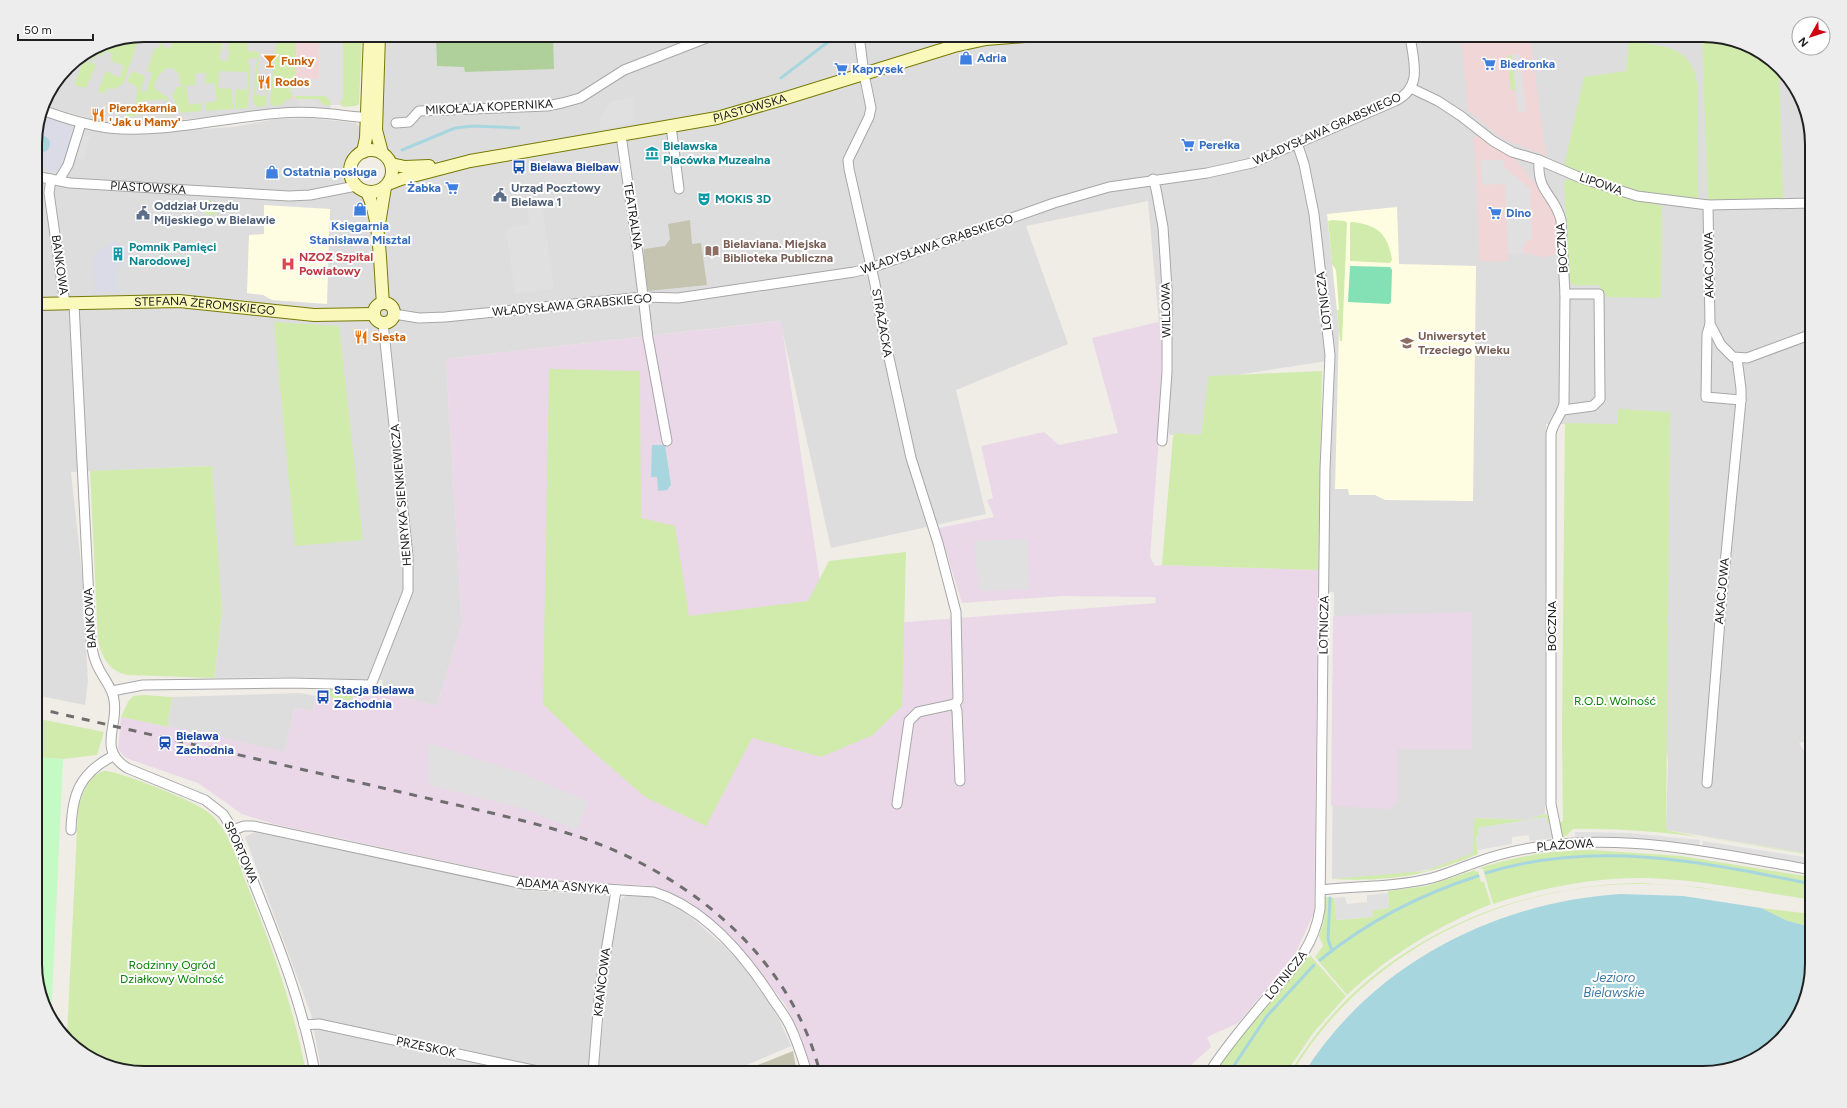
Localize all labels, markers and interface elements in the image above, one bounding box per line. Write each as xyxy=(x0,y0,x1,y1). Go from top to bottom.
scale bar xyxy=(18,16,93,42)
north arrow xyxy=(1791,16,1831,56)
text: 50 m xyxy=(24,23,52,37)
text: N xyxy=(1796,35,1811,49)
shop icon: Adria xyxy=(958,50,974,66)
place label: Adria xyxy=(977,51,1007,65)
bar icon: Funky xyxy=(262,53,278,69)
place label: Funky xyxy=(281,54,315,68)
supermarket icon: Biedronka xyxy=(1481,56,1497,72)
place label: Biedronka xyxy=(1500,57,1555,71)
supermarket icon: Kaprysek xyxy=(833,61,849,77)
place label: Kaprysek xyxy=(852,62,904,76)
restaurant icon: Rodos xyxy=(256,74,272,90)
place label: Rodos xyxy=(275,75,310,89)
street label: WŁADYSŁAWA GRABSKIEGO xyxy=(1251,90,1403,168)
street label: PIASTOWSKA xyxy=(712,91,788,126)
street label: MIKOŁAJA KOPERNIKA xyxy=(425,97,553,117)
place label: Pierożkarnia 'Jak u Mamy' xyxy=(109,101,181,129)
restaurant icon: Pierożkarnia 'Jak u Mamy' xyxy=(90,107,106,123)
supermarket icon: Perełka xyxy=(1180,137,1196,153)
place label: Perełka xyxy=(1199,138,1240,152)
place label: Bielawska Placówka Muzealna xyxy=(663,139,770,167)
museum icon: Bielawska Placówka Muzealna xyxy=(644,145,660,161)
bus stop icon: Bielawa Bielbaw xyxy=(511,159,527,175)
place label: Bielawa Bielbaw xyxy=(530,160,619,174)
shop icon: Ostatnia posługa xyxy=(264,164,280,180)
place label: Ostatnia posługa xyxy=(283,165,377,179)
street label: LIPOWA xyxy=(1577,170,1625,198)
street label: PIASTOWSKA xyxy=(110,178,186,197)
supermarket icon: Żabka xyxy=(444,180,460,196)
place label: Żabka xyxy=(407,181,441,195)
place label: Urząd Pocztowy Bielawa 1 xyxy=(511,181,601,209)
street label: TEATRALNA xyxy=(621,182,645,250)
public building icon: Urząd Pocztowy Bielawa 1 xyxy=(492,187,508,203)
theatre icon: MOKiS 3D xyxy=(696,191,712,207)
place label: MOKiS 3D xyxy=(715,192,771,206)
place label: Oddział Urzędu Mijeskiego w Bielawie xyxy=(154,199,276,227)
shop icon: Księgarnia Stanisława Misztal xyxy=(352,201,368,217)
public building icon: Oddział Urzędu Mijeskiego w Bielawie xyxy=(135,205,151,221)
supermarket icon: Dino xyxy=(1487,205,1503,221)
place label: Dino xyxy=(1506,206,1531,220)
street label: WŁADYSŁAWA GRABSKIEGO xyxy=(859,211,1015,277)
place label: Księgarnia Stanisława Misztal xyxy=(309,219,411,247)
street label: BOCZNA xyxy=(1553,222,1571,274)
street label: AKACJOWA xyxy=(1701,232,1717,298)
street label: BANKOWA xyxy=(49,234,71,296)
place label: Bielaviana. Miejska Biblioteka Publiczna xyxy=(723,237,833,265)
place label: Pomnik Pamięci Narodowej xyxy=(129,240,216,268)
library icon: Bielaviana. Miejska Biblioteka Publiczna xyxy=(704,243,720,259)
building icon: Pomnik Pamięci Narodowej xyxy=(110,246,126,262)
place label: NZOZ Szpital Powiatowy xyxy=(299,250,373,278)
hospital icon: NZOZ Szpital Powiatowy xyxy=(280,256,296,272)
street label: LOTNICZA xyxy=(1313,271,1335,331)
street label: WILLOWA xyxy=(1159,282,1173,338)
street label: STRAŻACKA xyxy=(869,288,895,358)
street label: WŁADYSŁAWA GRABSKIEGO xyxy=(491,291,653,319)
street label: STEFANA ŻEROMSKIEGO xyxy=(134,294,276,318)
restaurant icon: Siesta xyxy=(353,329,369,345)
place label: Uniwersytet Trzeciego Wieku xyxy=(1418,329,1510,357)
place label: Siesta xyxy=(372,330,406,344)
school or university icon: Uniwersytet Trzeciego Wieku xyxy=(1399,335,1415,351)
street label: HENRYKA SIENKIEWICZA xyxy=(388,423,414,567)
street label: AKACJOWA xyxy=(1712,557,1732,625)
street label: BANKOWA xyxy=(81,587,99,649)
street label: LOTNICZA xyxy=(1316,595,1332,655)
street label: BOCZNA xyxy=(1545,601,1559,651)
place label: Stacja Bielawa Zachodnia xyxy=(334,683,414,711)
bus stop icon: Stacja Bielawa Zachodnia xyxy=(315,689,331,705)
park label: R.O.D. Wolność xyxy=(1574,694,1656,708)
place label: Bielawa Zachodnia xyxy=(176,729,234,757)
station icon: Bielawa Zachodnia xyxy=(157,735,173,751)
street label: SPORTOWA xyxy=(221,819,261,885)
street label: PLAŻOWA xyxy=(1536,836,1594,854)
street label: ADAMA ASNYKA xyxy=(516,875,610,897)
street label: KRAŃCOWA xyxy=(591,947,613,1017)
street label: LOTNICZA xyxy=(1262,948,1310,1002)
park label: Rodzinny Ogród Działkowy Wolność xyxy=(120,958,225,986)
water label: Jezioro Bielawskie xyxy=(1583,970,1645,1000)
street label: PRZESKOK xyxy=(395,1034,458,1060)

